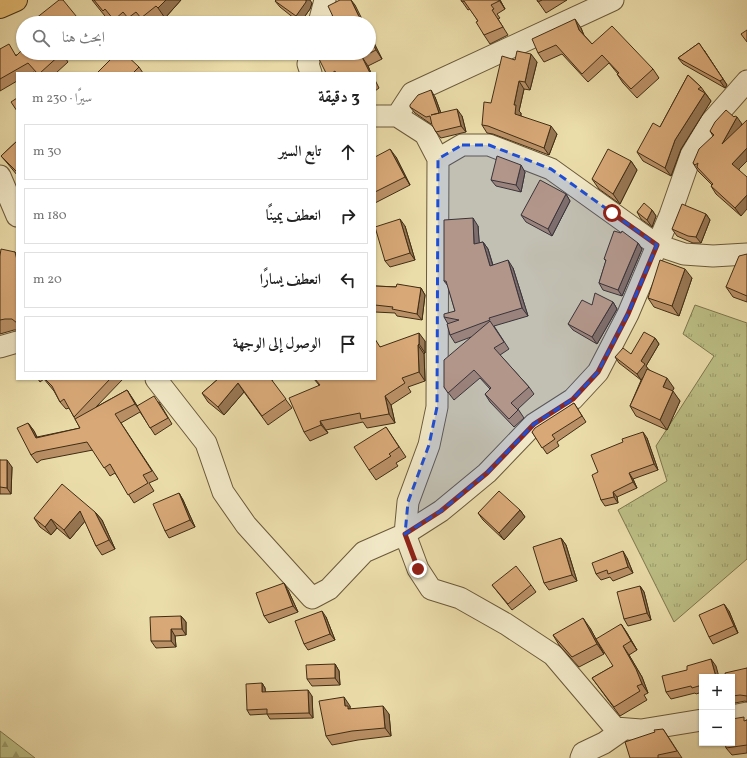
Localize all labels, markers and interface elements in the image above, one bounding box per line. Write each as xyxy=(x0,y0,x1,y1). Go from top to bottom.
search box xyxy=(16,16,376,60)
icon: search xyxy=(30,27,52,49)
text: ابحث هنا xyxy=(62,28,105,49)
text: 3 دقيقة xyxy=(318,86,360,109)
text: سيرًا · 230 m xyxy=(32,90,92,108)
icon: ahead xyxy=(337,141,359,163)
text: تابع السير xyxy=(279,142,321,163)
text: 30 m xyxy=(33,143,61,161)
route start xyxy=(603,204,621,222)
icon: right xyxy=(337,205,359,227)
text: انعطف يمينًا xyxy=(266,206,321,227)
text: 180 m xyxy=(33,207,67,225)
icon: left xyxy=(337,269,359,291)
text: انعطف يسارًا xyxy=(260,270,321,291)
text: 20 m xyxy=(33,271,62,289)
icon: arrive xyxy=(337,333,359,355)
text: الوصول إلى الوجهة xyxy=(233,334,321,355)
route end xyxy=(409,560,427,578)
map controls xyxy=(699,674,735,746)
button: + xyxy=(699,674,735,710)
button: − xyxy=(699,710,735,746)

